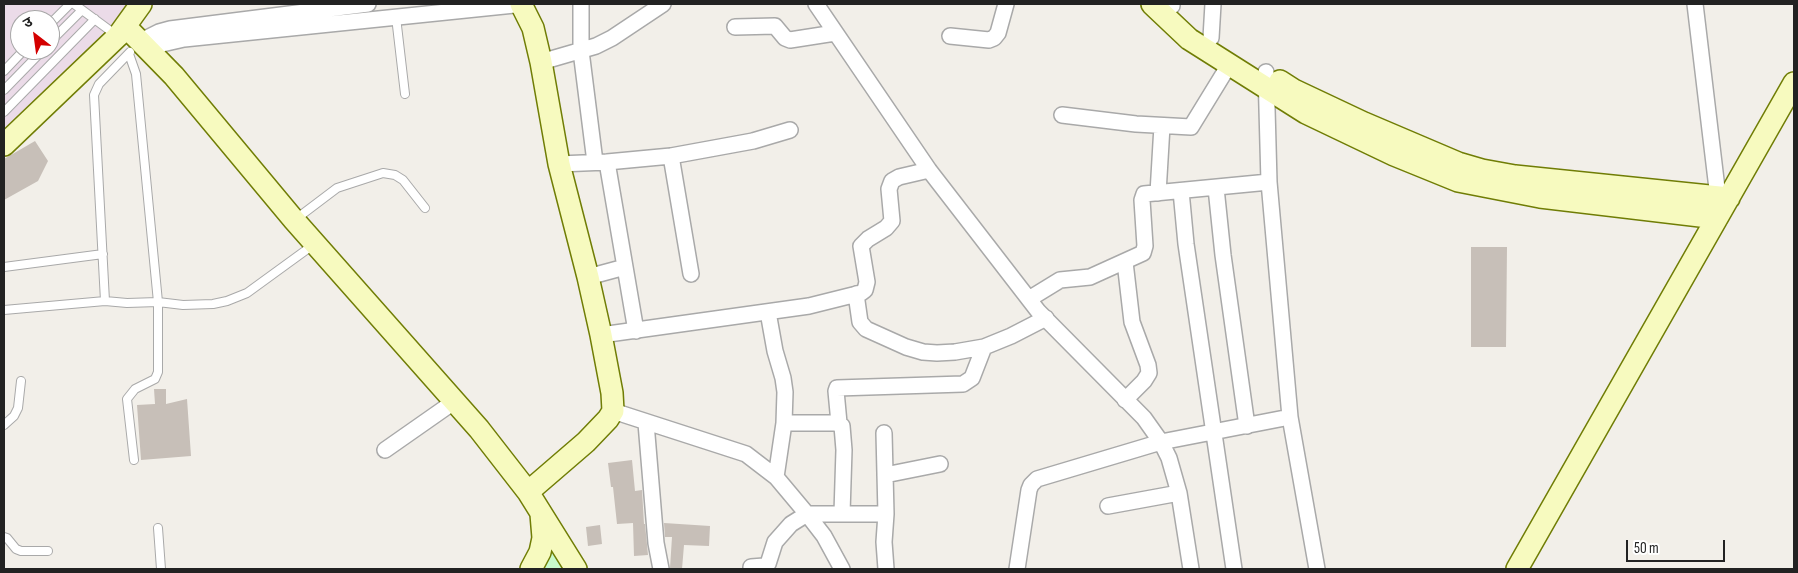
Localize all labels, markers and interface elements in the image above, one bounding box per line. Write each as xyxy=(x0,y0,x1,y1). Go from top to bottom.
north arrow xyxy=(10,10,60,60)
text: उ xyxy=(20,13,36,32)
scale bar xyxy=(1628,530,1727,562)
text: 50 m xyxy=(1634,539,1659,558)

